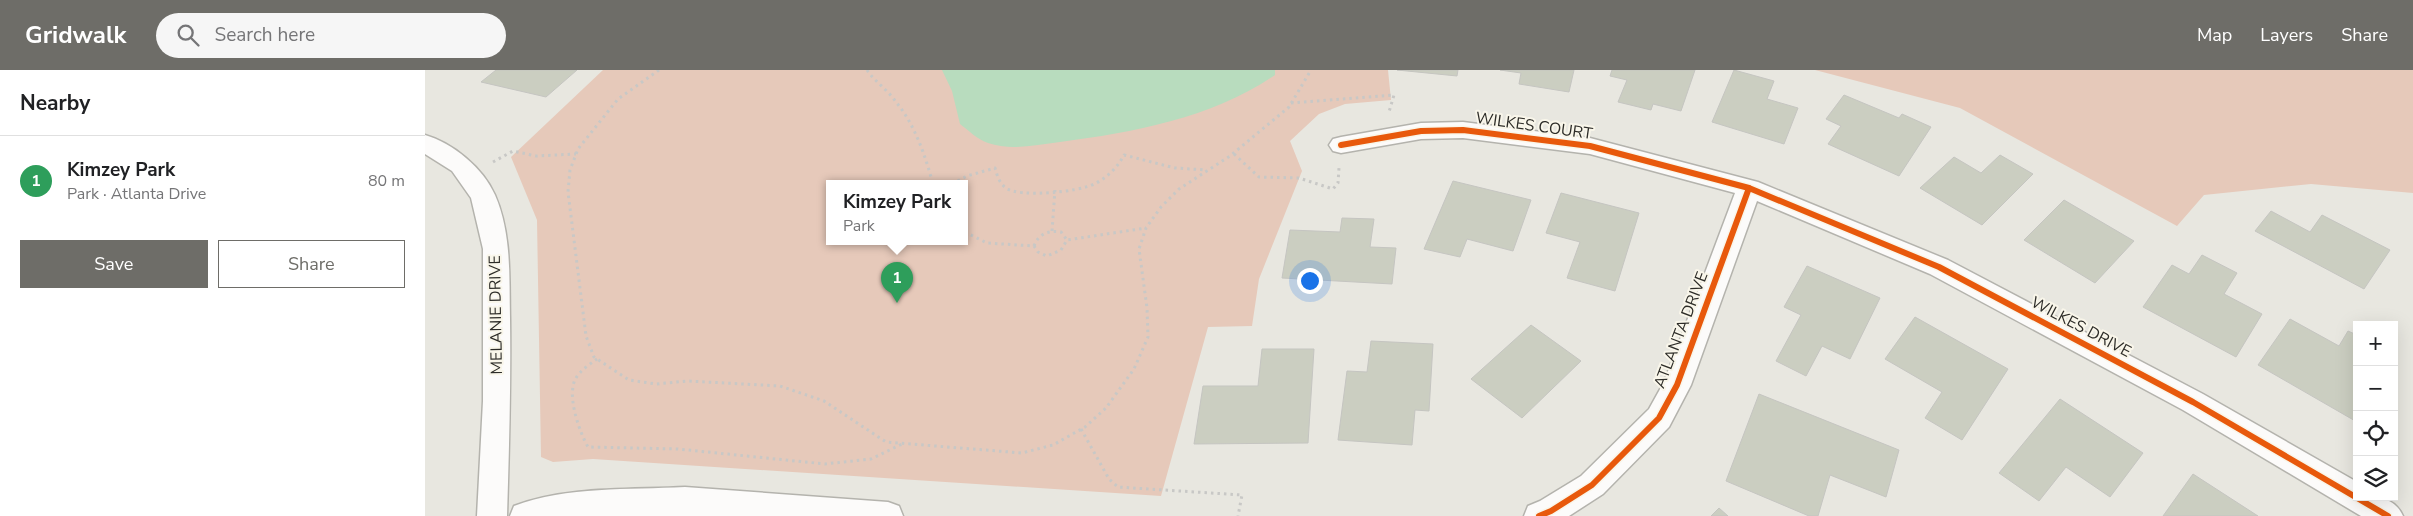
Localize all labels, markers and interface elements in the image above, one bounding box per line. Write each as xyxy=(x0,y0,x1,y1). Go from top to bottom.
search box xyxy=(156,13,506,58)
text: Gridwalk xyxy=(25,19,126,51)
icon: search xyxy=(174,21,202,49)
text: Search here xyxy=(214,22,315,48)
text: Map xyxy=(2197,23,2232,47)
text: Layers xyxy=(2260,23,2313,47)
text: Share xyxy=(2341,23,2388,47)
text: Nearby xyxy=(20,89,90,117)
street label: WILKES COURT xyxy=(1474,107,1594,145)
text: Kimzey Park xyxy=(67,157,175,183)
text: 1 xyxy=(31,170,41,192)
text: 80 m xyxy=(368,170,405,192)
popup xyxy=(826,180,968,245)
text: Park · Atlanta Drive xyxy=(67,183,206,205)
text: Kimzey Park xyxy=(843,189,951,215)
text: Park xyxy=(843,215,875,237)
button: Save xyxy=(20,240,208,288)
button: Share xyxy=(218,240,405,288)
street label: MELANIE DRIVE xyxy=(484,255,508,375)
pin: 1 xyxy=(881,262,913,303)
your location xyxy=(1297,268,1323,294)
street label: ATLANTA DRIVE xyxy=(1649,269,1713,391)
street label: WILKES DRIVE xyxy=(2027,291,2135,363)
map controls xyxy=(2353,321,2398,501)
button: + xyxy=(2353,321,2398,366)
button: − xyxy=(2353,366,2398,411)
button: locate xyxy=(2353,411,2398,456)
button: layers xyxy=(2353,456,2398,501)

